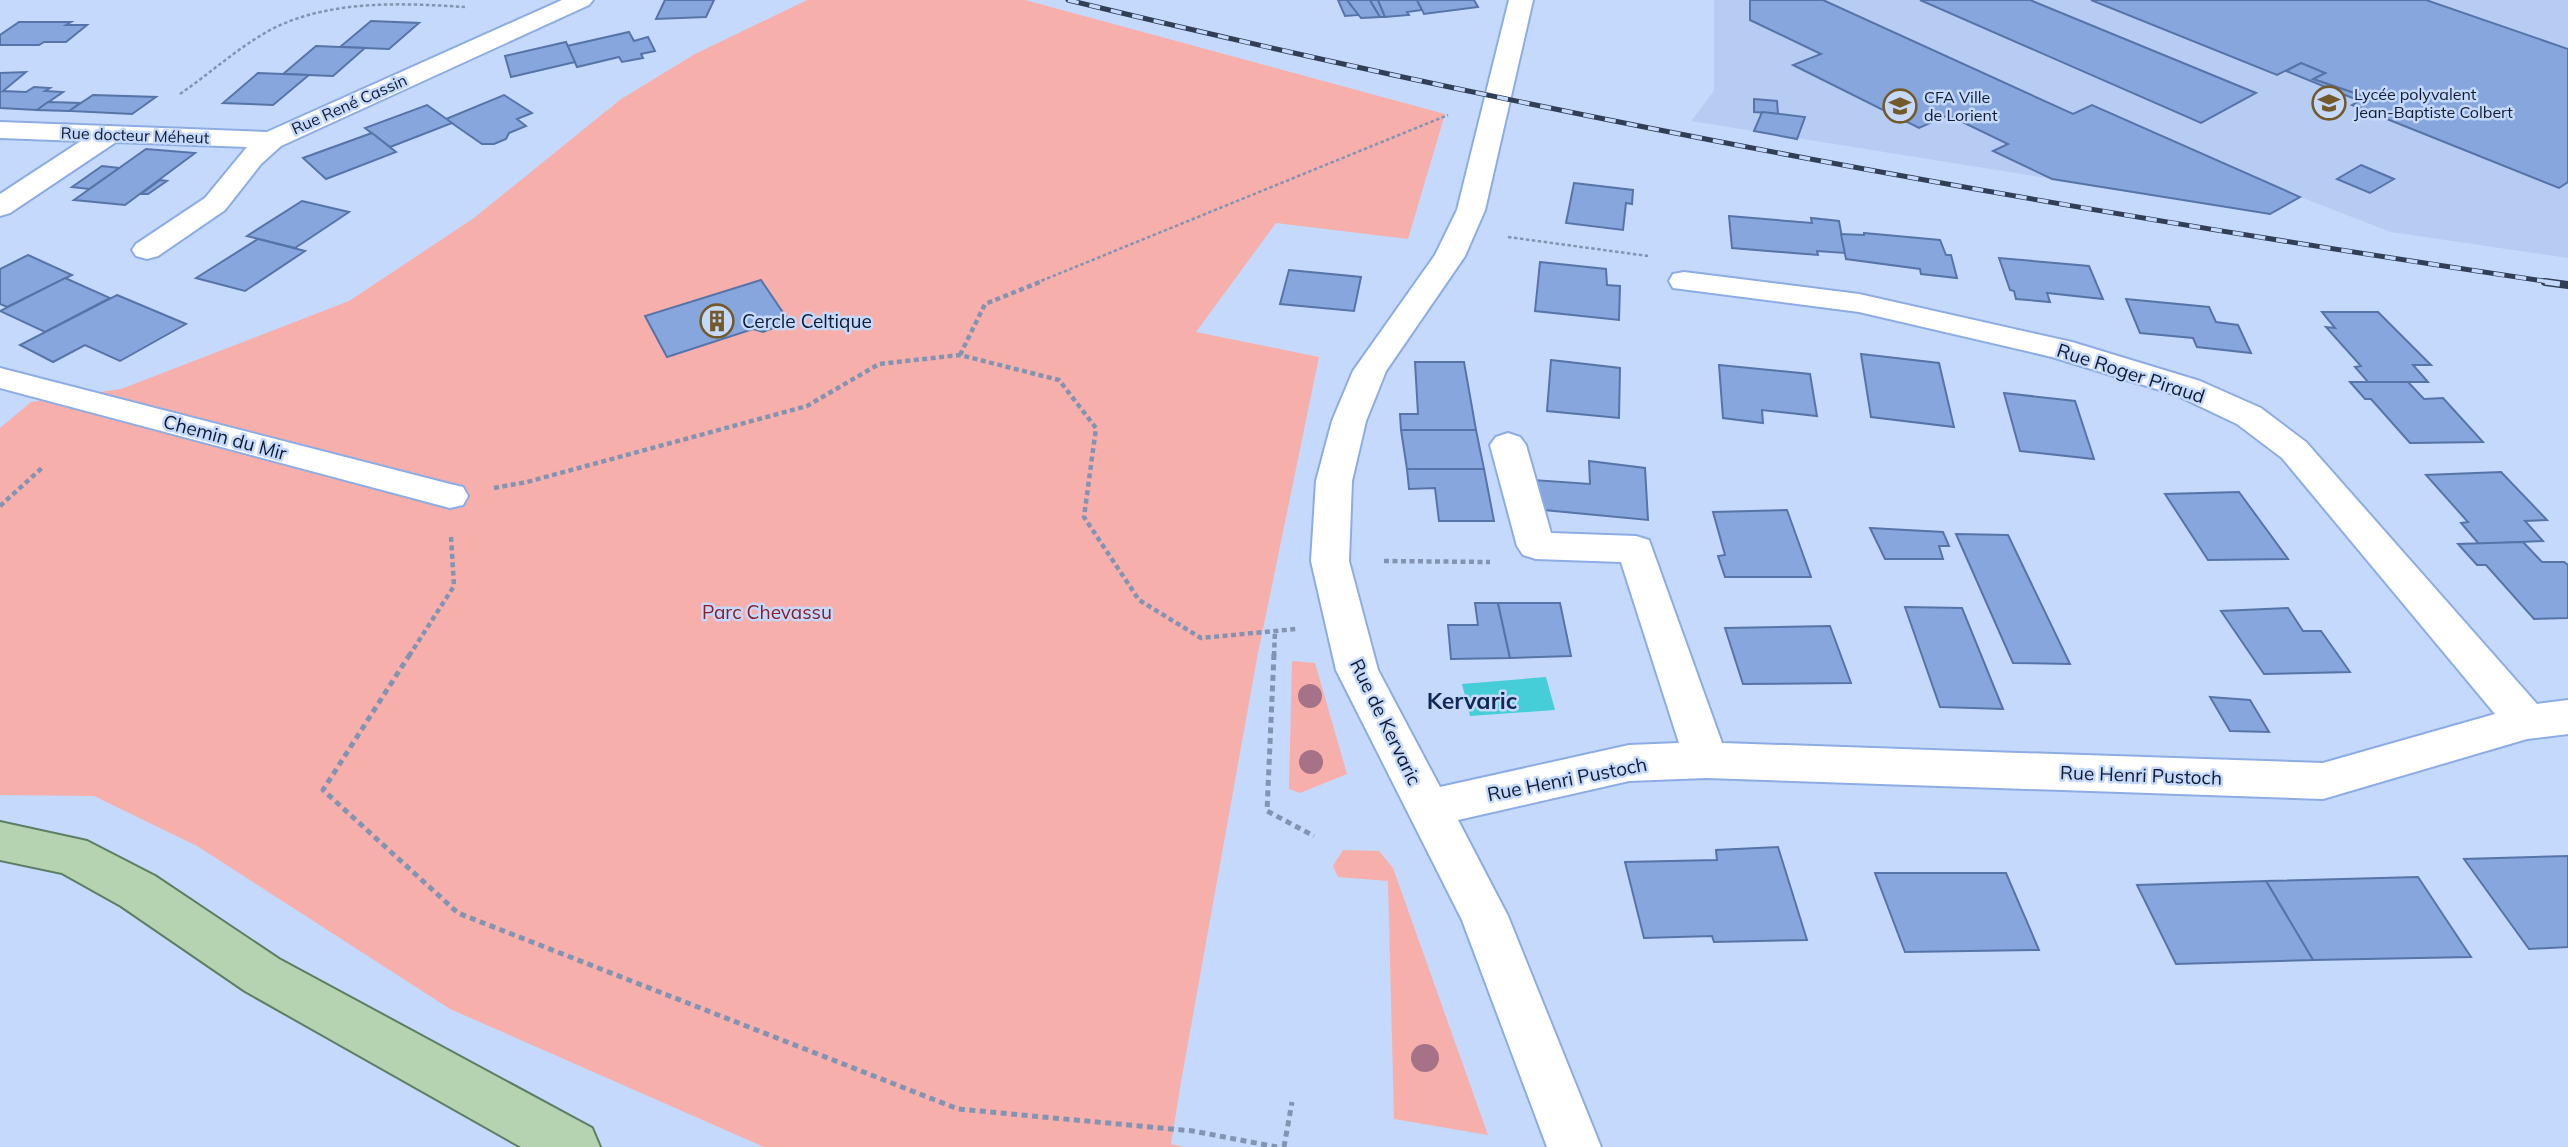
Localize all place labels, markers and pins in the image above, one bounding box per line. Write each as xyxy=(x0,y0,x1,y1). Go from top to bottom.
school or university icon: Lycée polyvalent Jean-Baptiste Colbert xyxy=(2310,84,2348,122)
place label: Lycée polyvalent Jean-Baptiste Colbert xyxy=(2354,84,2513,122)
school or university icon: CFA Ville de Lorient xyxy=(1881,87,1919,125)
place label: CFA Ville de Lorient xyxy=(1924,87,1998,125)
building icon: Cercle Celtique xyxy=(698,302,736,340)
place label: Cercle Celtique xyxy=(742,309,872,333)

